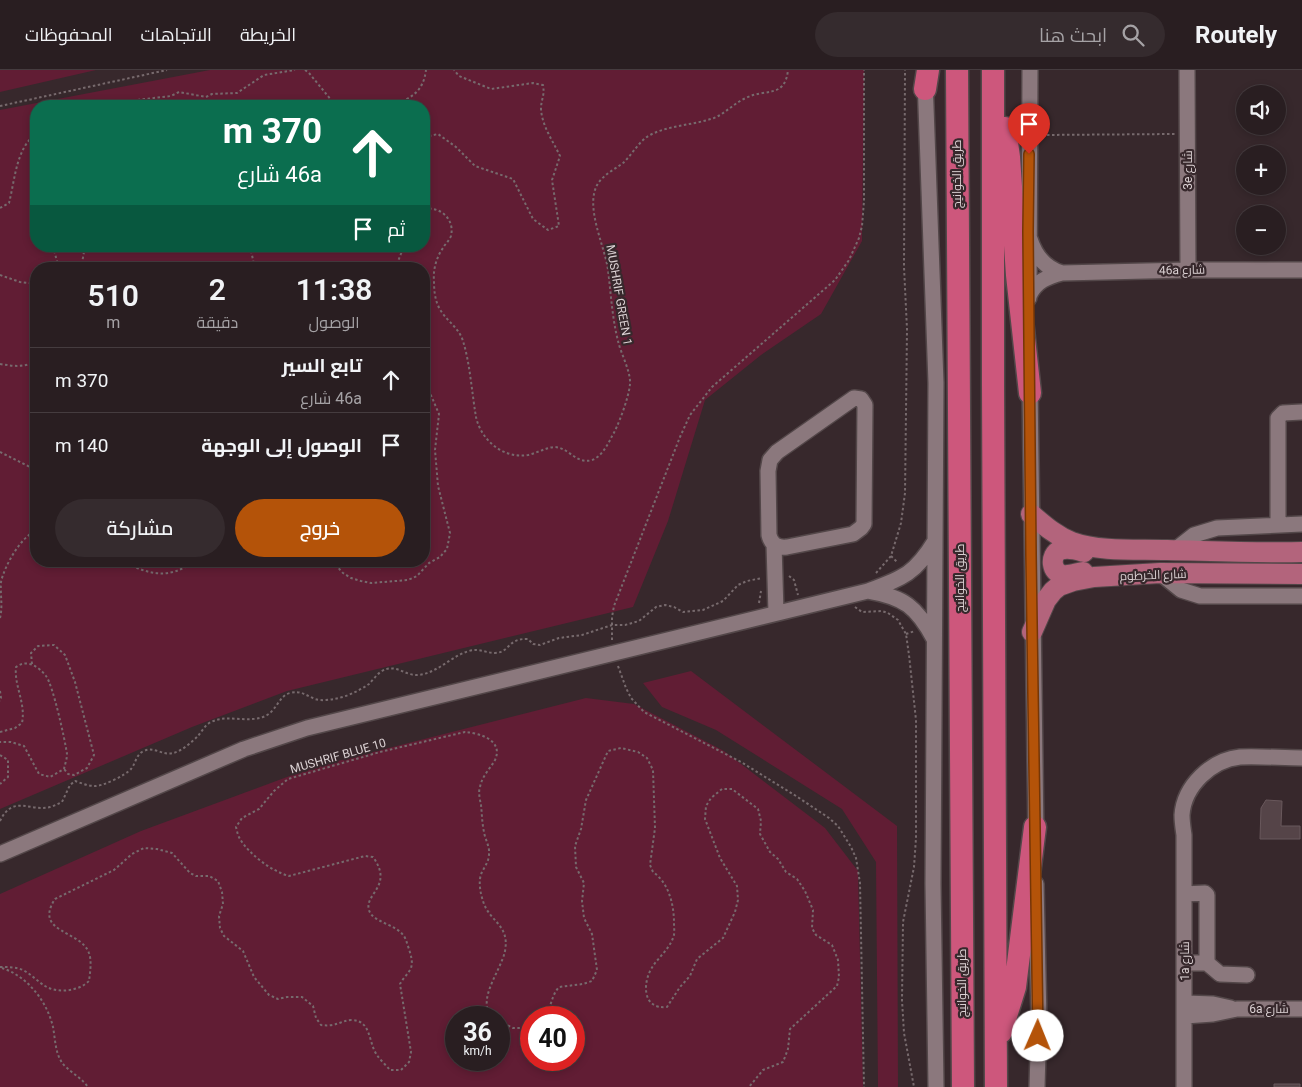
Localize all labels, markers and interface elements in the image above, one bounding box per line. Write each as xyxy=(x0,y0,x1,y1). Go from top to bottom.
search box xyxy=(815,12,1165,57)
icon: search xyxy=(1119,21,1147,49)
text: Routely xyxy=(1195,21,1277,49)
text: المحفوظات xyxy=(25,24,113,45)
text: الاتجاهات xyxy=(141,24,212,45)
text: الخريطة xyxy=(240,24,296,45)
text: ابحث هنا xyxy=(1039,24,1107,47)
map controls xyxy=(1236,85,1286,255)
button: sound xyxy=(1236,85,1286,135)
pin xyxy=(1008,103,1050,154)
icon: arrive xyxy=(1015,110,1043,138)
text: 370 m xyxy=(223,111,322,152)
icon: ahead xyxy=(340,120,405,185)
street label: طريق الخوانيج xyxy=(950,140,965,208)
button: + xyxy=(1236,145,1286,195)
street label: 3e شارع xyxy=(1181,150,1196,190)
text: 46a شارع xyxy=(237,162,322,187)
button: − xyxy=(1236,205,1286,255)
icon: arrive xyxy=(349,215,377,243)
text: ثم xyxy=(387,218,405,241)
street label: MUSHRIF GREEN 1 xyxy=(603,244,635,346)
street label: 46a شارع xyxy=(1159,263,1205,278)
text: 2 xyxy=(209,272,226,307)
text: 11:38 xyxy=(296,272,372,307)
text: 510 xyxy=(88,278,139,313)
text: m xyxy=(106,313,120,332)
text: دقيقة xyxy=(197,313,238,332)
text: الوصول xyxy=(309,313,360,332)
text: تابع السير xyxy=(282,354,362,377)
icon: ahead xyxy=(377,366,405,394)
text: 370 m xyxy=(55,369,108,392)
text: 46a شارع xyxy=(300,389,362,408)
icon: arrive xyxy=(377,431,405,459)
text: 140 m xyxy=(55,434,108,457)
text: الوصول إلى الوجهة xyxy=(201,434,362,457)
button: مشاركة xyxy=(55,499,225,557)
button: خروج xyxy=(235,499,405,557)
street label: طريق الخوانيج xyxy=(953,544,968,612)
street label: شارع الخرطوم xyxy=(1119,567,1187,584)
street label: MUSHRIF BLUE 10 xyxy=(289,736,388,776)
street label: 1a شارع xyxy=(1178,941,1193,981)
street label: طريق الخوانيج xyxy=(955,949,970,1017)
street label: 6a شارع xyxy=(1249,1002,1289,1017)
speed limit sign: 40 xyxy=(520,1006,585,1071)
position arrow xyxy=(1011,1009,1063,1061)
text: 36 xyxy=(463,1018,492,1047)
text: km/h xyxy=(463,1044,492,1058)

